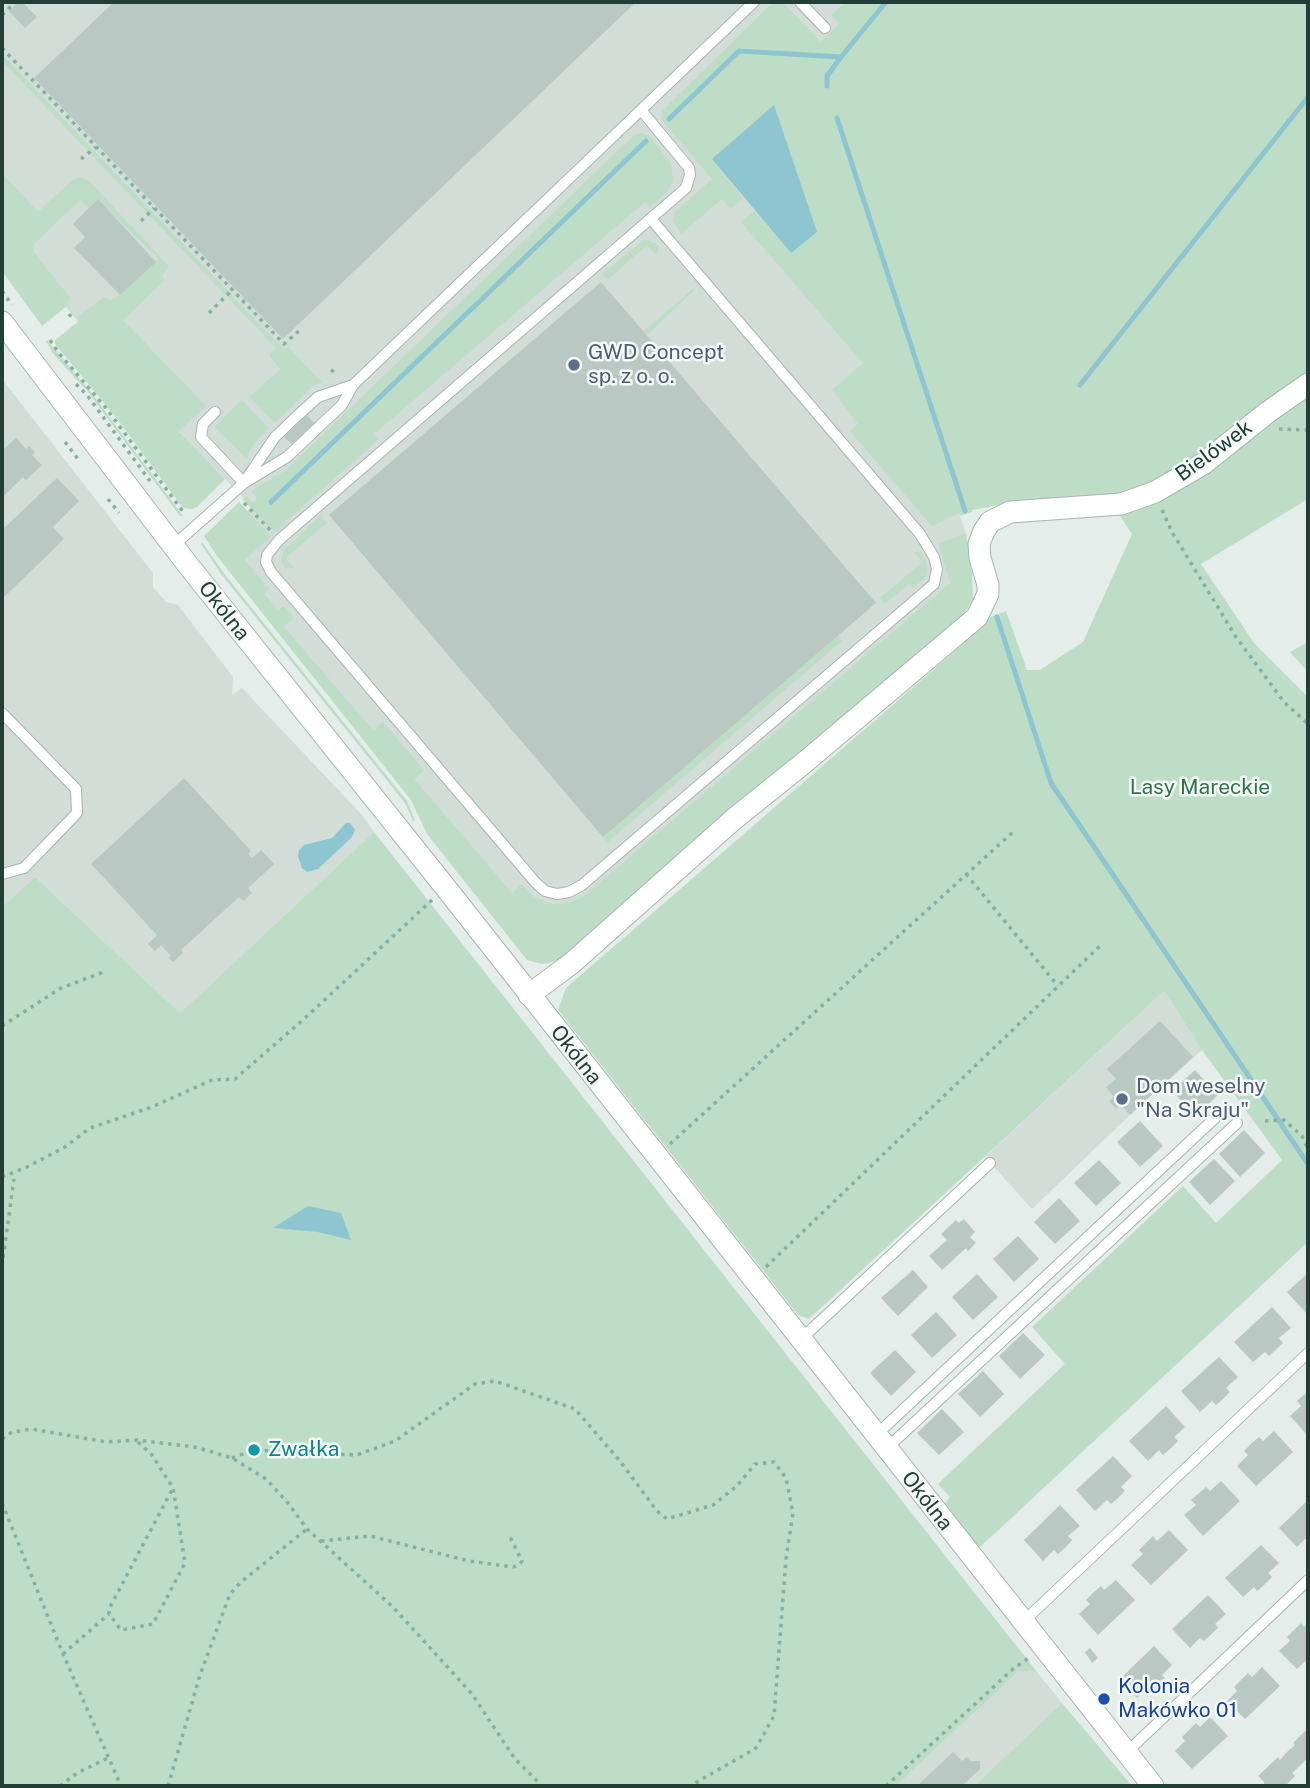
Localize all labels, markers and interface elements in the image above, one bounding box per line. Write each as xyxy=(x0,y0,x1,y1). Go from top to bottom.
place label: GWD Concept sp. z o. o. xyxy=(588,340,724,390)
marker: GWD Concept sp. z o. o. xyxy=(566,357,582,373)
street label: Bielówek xyxy=(1171,415,1257,487)
street label: Okólna xyxy=(193,576,255,646)
park label: Lasy Mareckie xyxy=(1130,775,1270,801)
street label: Okólna xyxy=(545,1020,607,1090)
place label: Dom weselny "Na Skraju" xyxy=(1136,1074,1265,1124)
marker: Dom weselny "Na Skraju" xyxy=(1114,1091,1130,1107)
place label: Zwałka xyxy=(268,1437,339,1463)
marker: Zwałka xyxy=(246,1442,262,1458)
street label: Okólna xyxy=(896,1466,958,1536)
place label: Kolonia Makówko 01 xyxy=(1118,1674,1237,1724)
marker: Kolonia Makówko 01 xyxy=(1096,1691,1112,1707)

